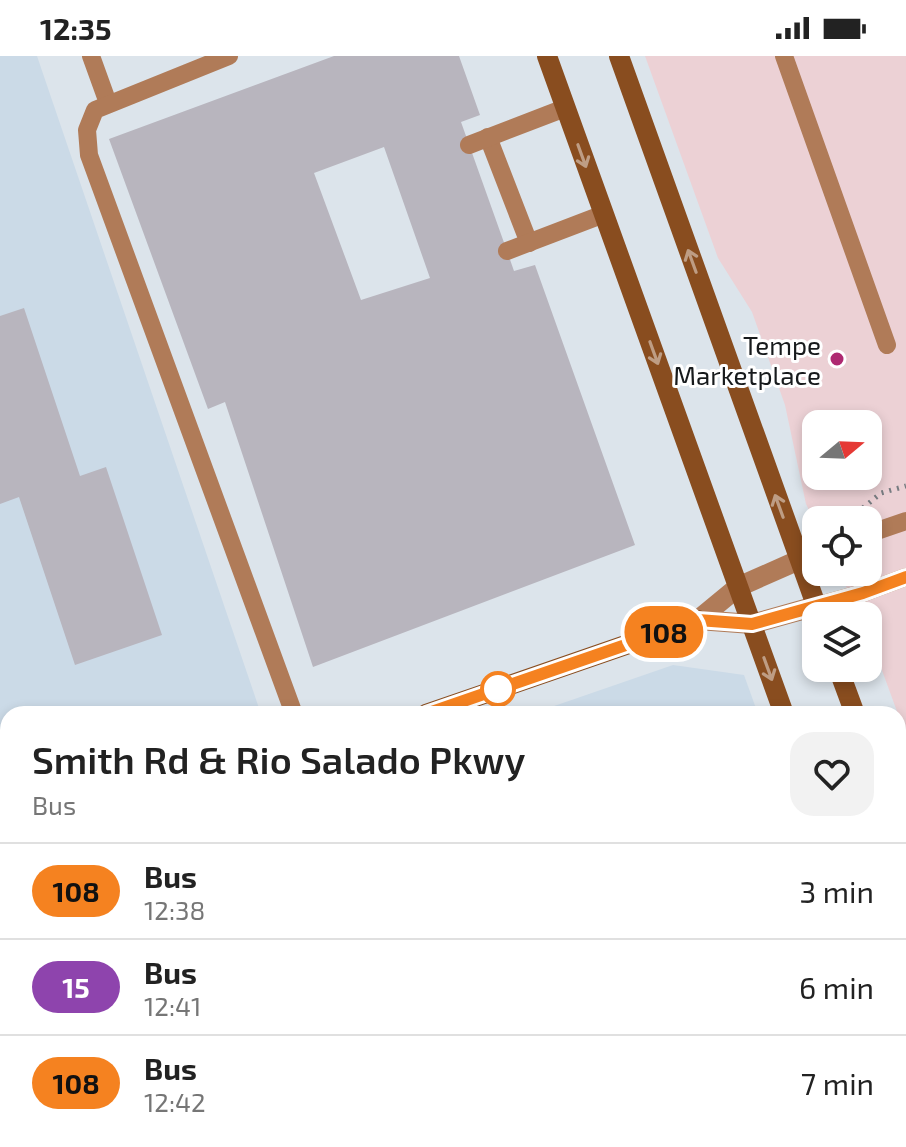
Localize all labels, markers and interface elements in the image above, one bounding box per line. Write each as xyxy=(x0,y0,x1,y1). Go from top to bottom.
text: 12:35 xyxy=(40,10,112,46)
one-way arrow xyxy=(576,143,591,168)
one-way arrow xyxy=(684,250,698,274)
place label: Tempe Marketplace xyxy=(673,329,821,390)
one-way arrow xyxy=(647,340,662,365)
marker: Tempe Marketplace xyxy=(828,350,846,368)
north arrow xyxy=(802,410,882,490)
map controls xyxy=(802,410,882,682)
one-way arrow xyxy=(771,495,785,519)
button: locate xyxy=(802,506,882,586)
button: layers xyxy=(802,602,882,682)
line badge: 108 xyxy=(618,606,710,658)
text: 108 xyxy=(640,615,688,649)
one-way arrow xyxy=(762,656,776,681)
unlabelled marker xyxy=(481,672,515,706)
button: heart xyxy=(790,732,874,816)
text: Smith Rd & Rio Salado Pkwy xyxy=(32,736,525,782)
text: Bus xyxy=(32,789,76,820)
text: Bus xyxy=(144,858,197,894)
text: 3 min xyxy=(799,873,874,909)
text: 108 xyxy=(52,874,100,908)
text: 12:38 xyxy=(144,894,205,925)
text: Bus xyxy=(144,954,197,990)
text: 6 min xyxy=(799,969,874,1005)
text: 15 xyxy=(62,970,90,1004)
text: 12:41 xyxy=(144,990,201,1021)
text: Bus xyxy=(144,1050,197,1086)
text: 7 min xyxy=(801,1065,874,1101)
text: 108 xyxy=(52,1066,100,1100)
text: 12:42 xyxy=(144,1086,206,1117)

